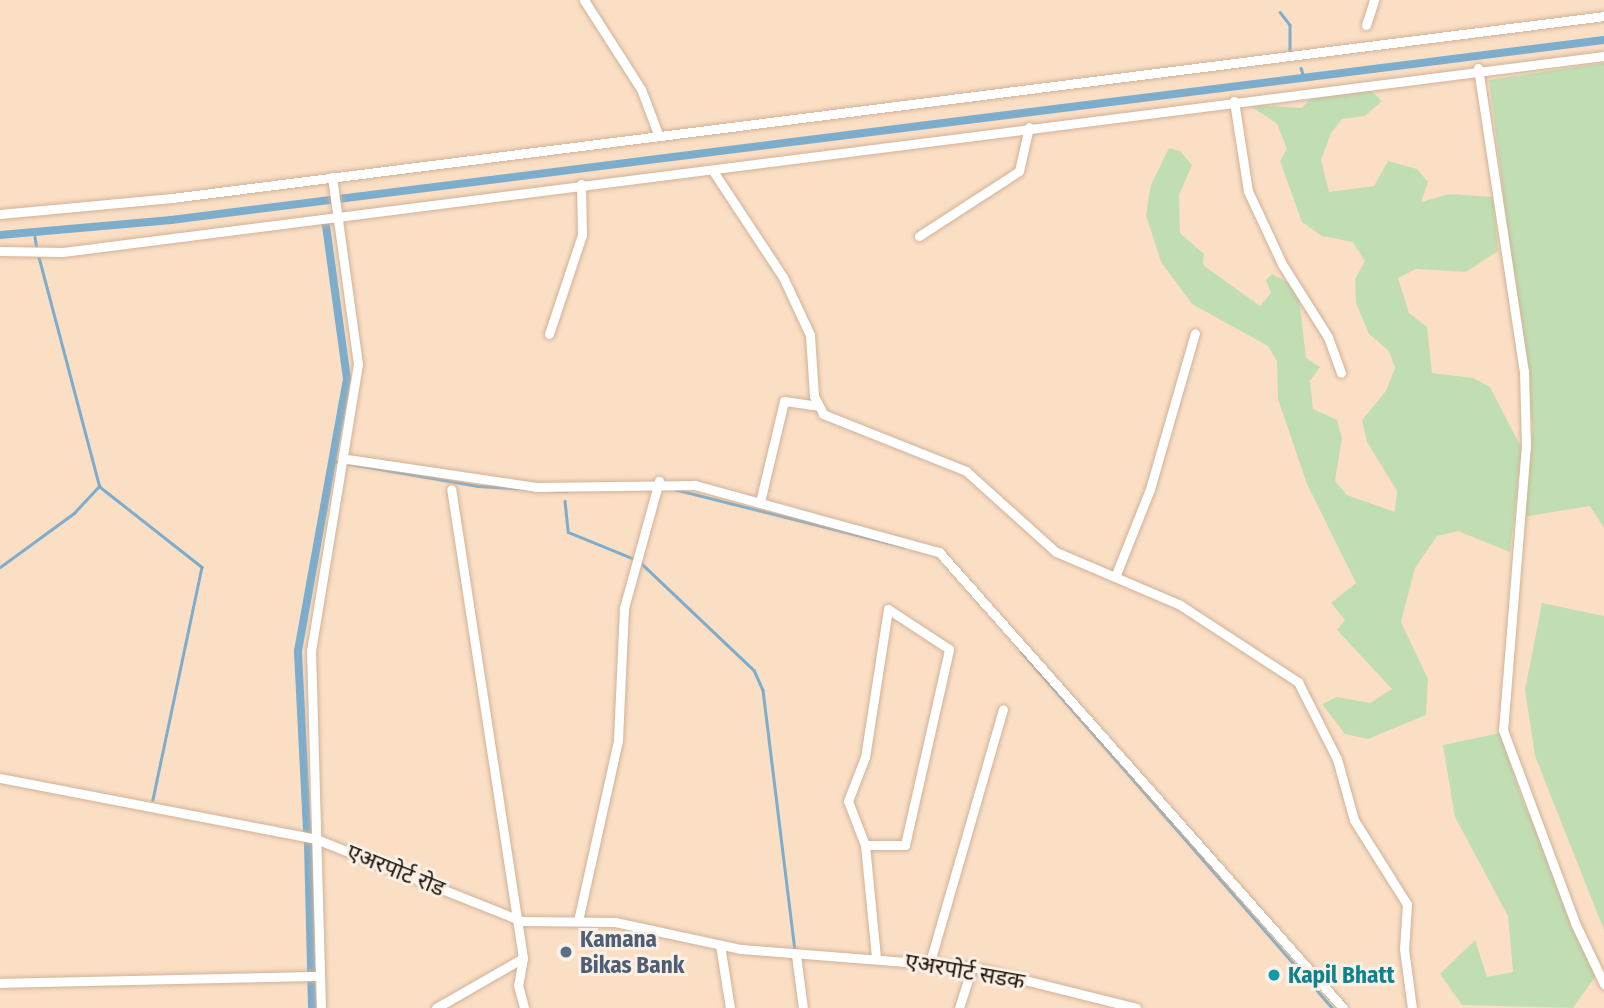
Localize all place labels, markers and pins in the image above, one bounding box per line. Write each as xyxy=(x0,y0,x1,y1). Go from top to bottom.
place label: Kamana Bikas Bank xyxy=(580,925,684,979)
marker: Kamana Bikas Bank xyxy=(558,944,574,960)
place label: Kapil Bhatt xyxy=(1288,961,1395,989)
marker: Kapil Bhatt xyxy=(1266,967,1282,983)

